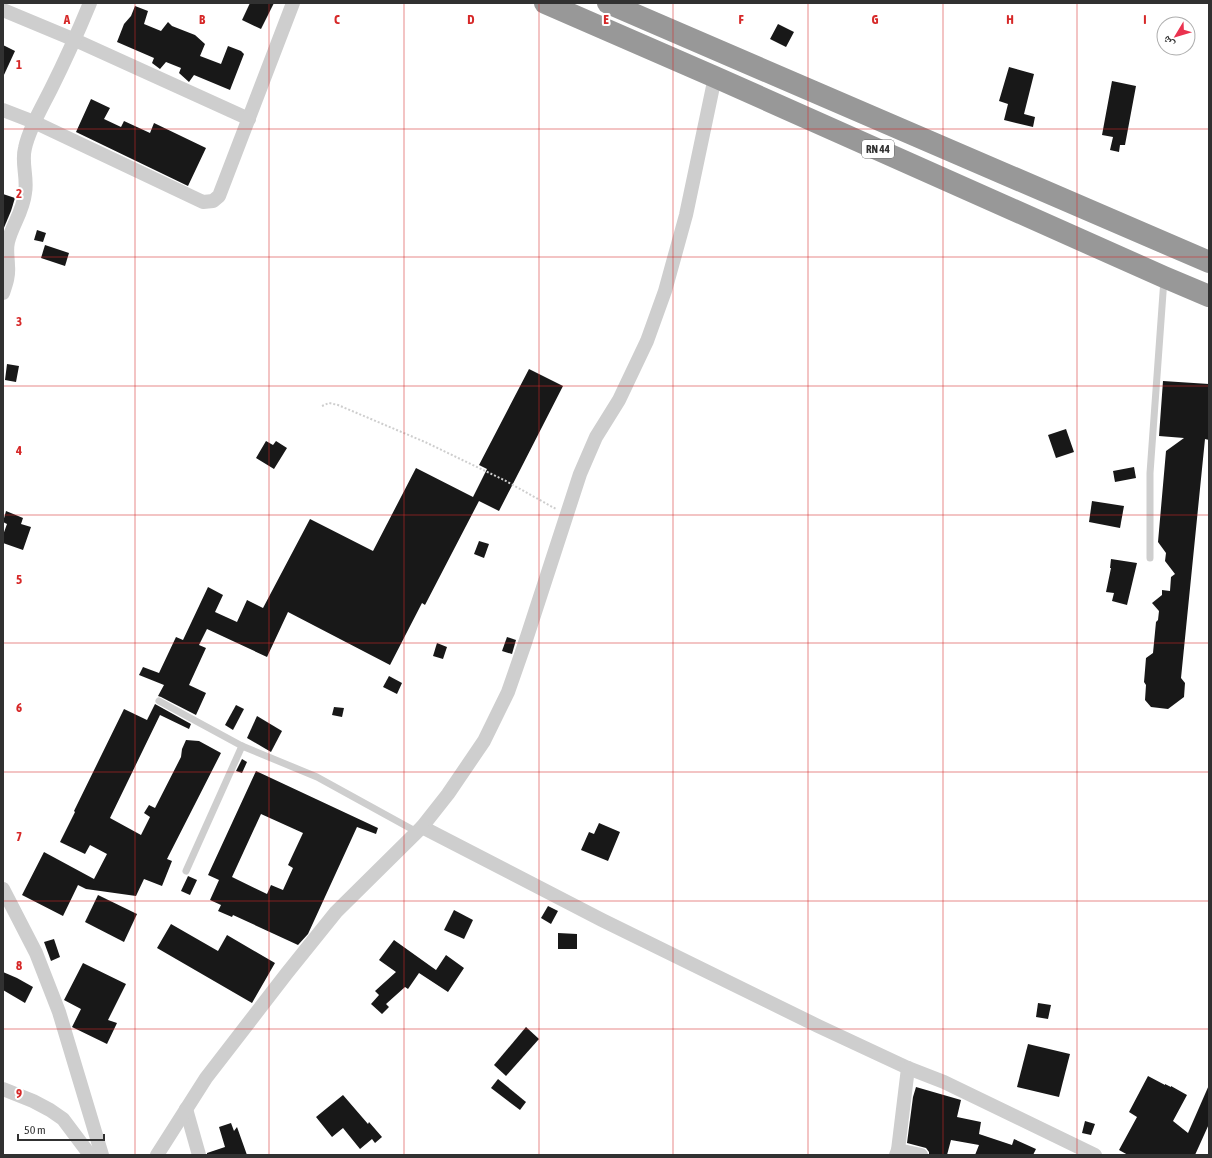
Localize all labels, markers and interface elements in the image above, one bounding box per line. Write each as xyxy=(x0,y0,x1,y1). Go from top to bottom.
text: A xyxy=(63,12,71,27)
text: B xyxy=(199,12,206,27)
text: C xyxy=(334,12,340,27)
text: D xyxy=(467,12,475,27)
text: E xyxy=(603,12,609,27)
text: F xyxy=(738,12,744,27)
text: G xyxy=(872,12,879,27)
text: H xyxy=(1006,12,1014,27)
text: I xyxy=(1143,12,1147,27)
north arrow xyxy=(1156,16,1196,56)
text: ش xyxy=(1160,32,1178,50)
text: 1 xyxy=(16,57,22,72)
road number: RN 44 xyxy=(862,140,894,158)
text: 2 xyxy=(16,186,22,201)
text: 3 xyxy=(16,314,22,329)
text: 4 xyxy=(15,443,22,458)
text: 5 xyxy=(16,572,22,587)
text: 6 xyxy=(16,700,22,715)
text: 7 xyxy=(16,829,22,844)
text: 8 xyxy=(16,958,22,973)
text: 9 xyxy=(16,1086,22,1101)
scale bar xyxy=(18,1116,104,1142)
text: 50 m xyxy=(24,1123,46,1137)

